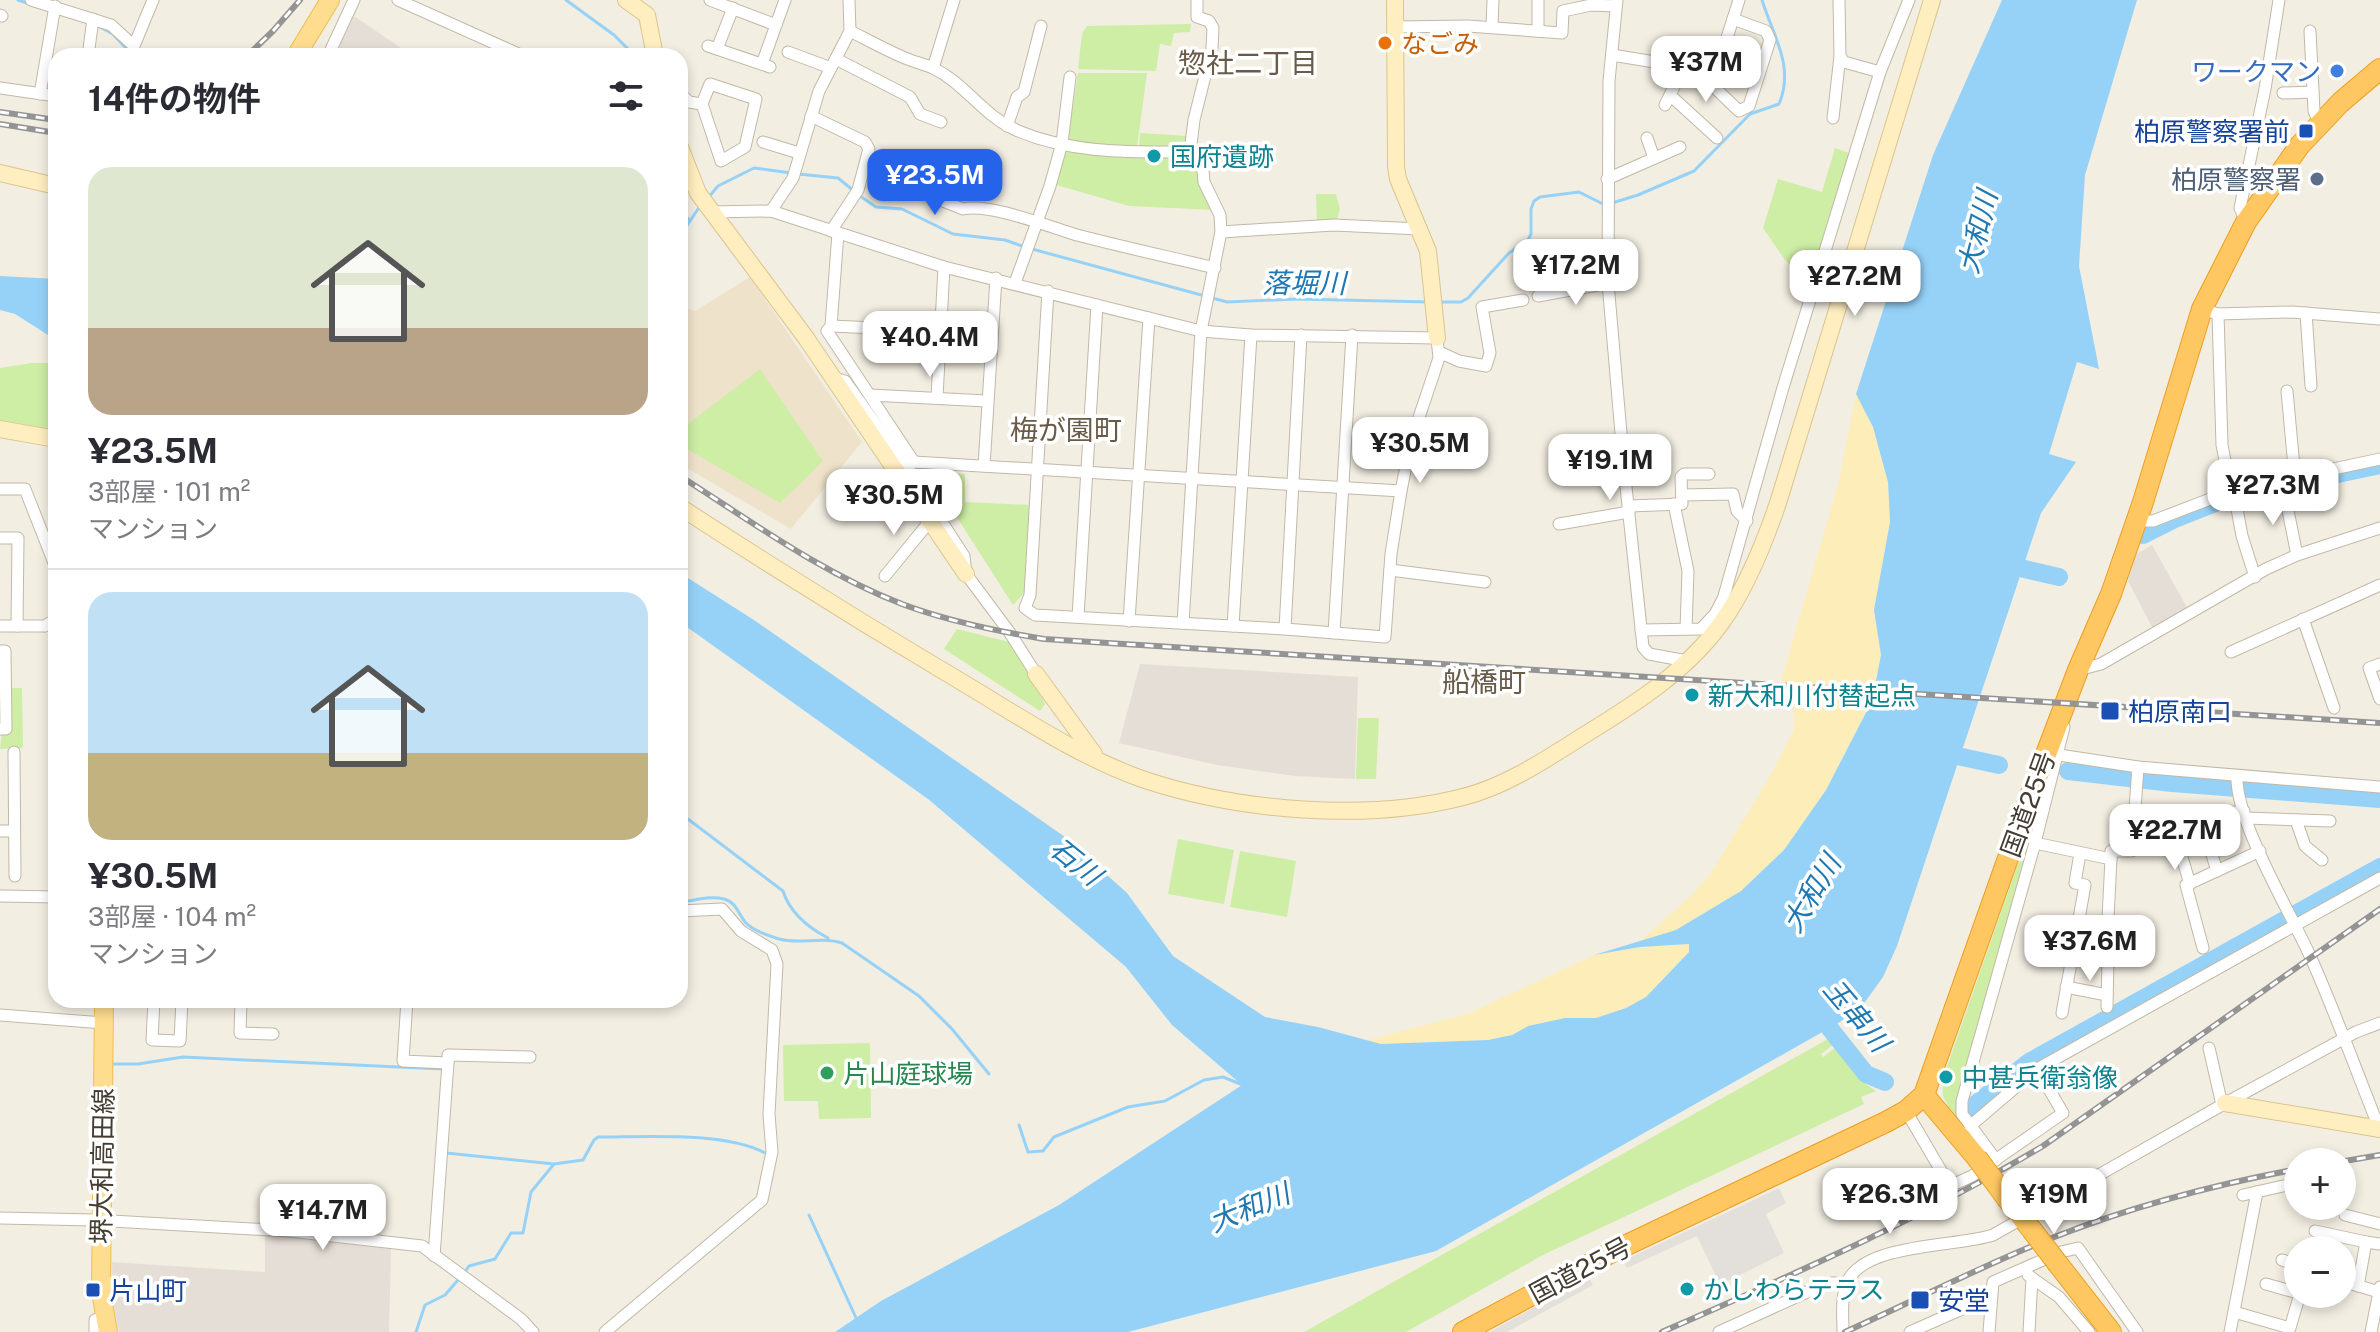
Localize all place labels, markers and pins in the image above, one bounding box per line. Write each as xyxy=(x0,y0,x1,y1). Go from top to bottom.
place label: なごみ xyxy=(1401,28,1479,59)
marker: なごみ xyxy=(1376,34,1394,52)
pin: ¥37M xyxy=(1659,36,1753,104)
place label: ワークマン xyxy=(2191,56,2321,87)
marker: ワークマン xyxy=(2328,62,2346,80)
place label: 柏原警察署前 xyxy=(2134,116,2290,147)
marker: 柏原警察署前 xyxy=(2297,122,2315,140)
place label: 国府遺跡 xyxy=(1170,141,1274,172)
marker: 国府遺跡 xyxy=(1145,147,1163,165)
pin: ¥23.5M xyxy=(870,149,1000,217)
place label: 柏原警察署 xyxy=(2171,164,2301,195)
marker: 柏原警察署 xyxy=(2308,170,2326,188)
pin: ¥17.2M xyxy=(1511,239,1641,307)
pin: ¥27.2M xyxy=(1790,250,1920,318)
pin: ¥40.4M xyxy=(865,311,995,379)
pin: ¥30.5M xyxy=(1355,417,1485,485)
pin: ¥19.1M xyxy=(1545,434,1675,502)
pin: ¥27.3M xyxy=(2208,459,2338,527)
pin: ¥30.5M xyxy=(829,469,959,537)
place label: 新大和川付替起点 xyxy=(1708,680,1916,711)
marker: 新大和川付替起点 xyxy=(1683,686,1701,704)
place label: 柏原南口 xyxy=(2128,696,2232,727)
marker: 柏原南口 xyxy=(2099,700,2121,722)
pin: ¥22.7M xyxy=(2110,804,2240,872)
pin: ¥37.6M xyxy=(2025,915,2155,983)
place label: 片山庭球場 xyxy=(843,1058,973,1089)
place label: 中甚兵衛翁像 xyxy=(1962,1062,2118,1093)
marker: 片山庭球場 xyxy=(818,1064,836,1082)
marker: 中甚兵衛翁像 xyxy=(1937,1068,1955,1086)
pin: ¥26.3M xyxy=(1825,1168,1955,1236)
pin: ¥19M xyxy=(2007,1168,2101,1236)
pin: ¥14.7M xyxy=(258,1184,388,1252)
place label: かしわらテラス xyxy=(1703,1274,1884,1305)
place label: 片山町 xyxy=(109,1275,187,1306)
marker: かしわらテラス xyxy=(1678,1280,1696,1298)
marker: 片山町 xyxy=(84,1281,102,1299)
place label: 安堂 xyxy=(1938,1285,1990,1316)
marker: 安堂 xyxy=(1909,1289,1931,1311)

